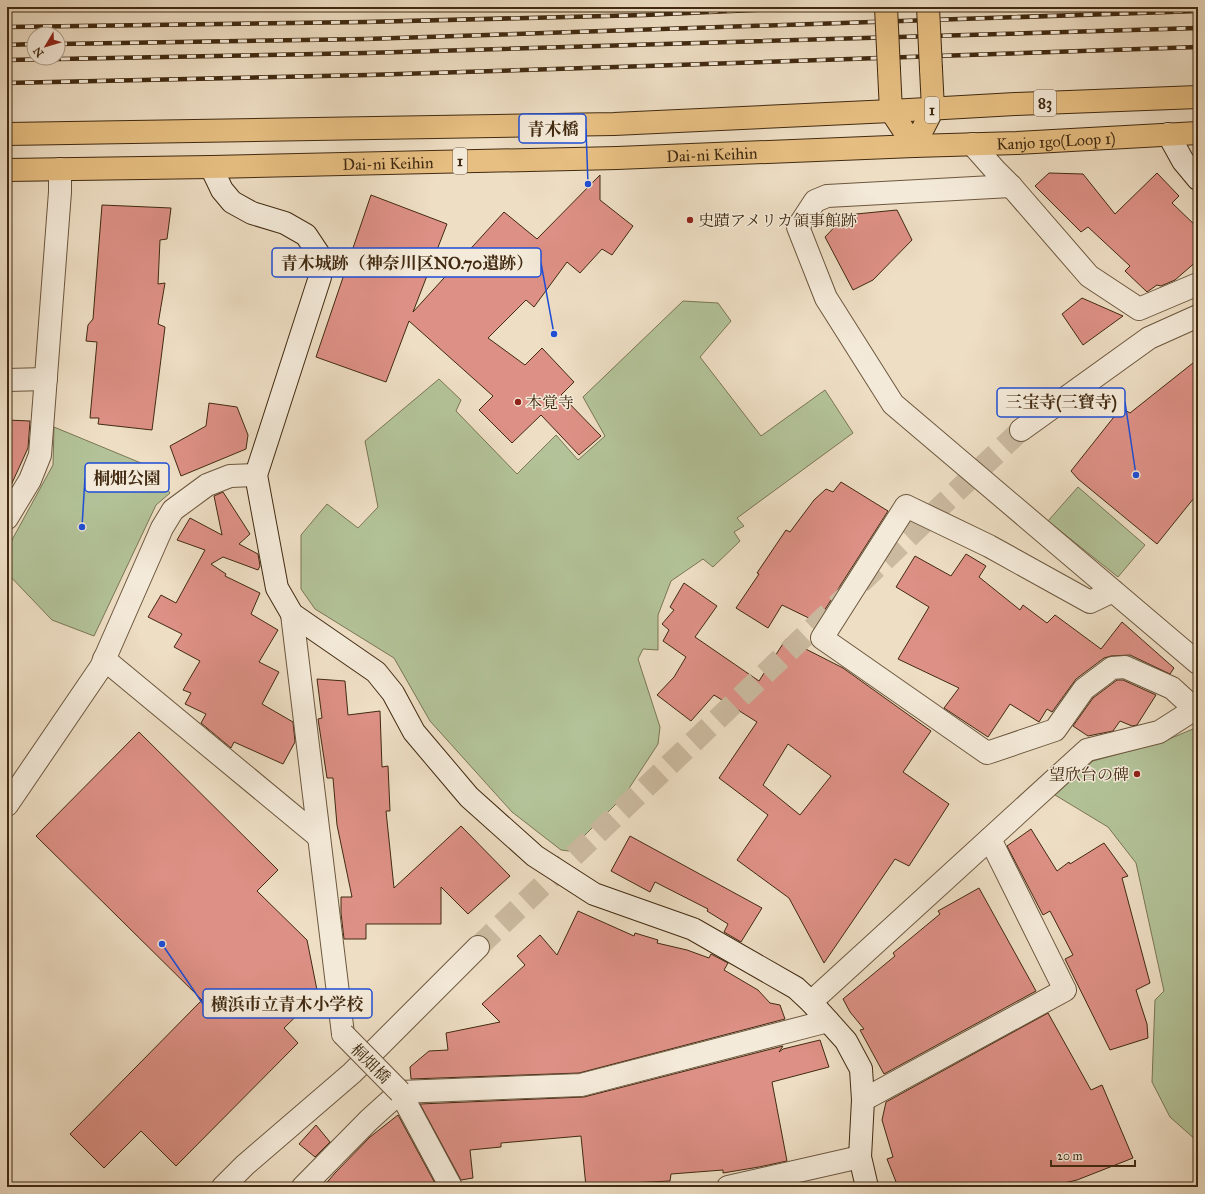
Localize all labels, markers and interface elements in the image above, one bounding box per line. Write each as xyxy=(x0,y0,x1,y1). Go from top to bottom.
north arrow xyxy=(26,26,66,66)
text: N xyxy=(30,44,47,60)
road number: 83 xyxy=(1034,90,1056,116)
road number: 1 xyxy=(925,97,939,123)
callout: 青木橋 xyxy=(519,114,586,143)
text: 青木橋 xyxy=(528,119,579,140)
street label: Kanjo 1go(Loop 1) xyxy=(996,129,1116,154)
street label: Dai-ni Keihin xyxy=(666,143,758,166)
road number: 1 xyxy=(453,148,467,174)
street label: Dai-ni Keihin xyxy=(342,153,434,174)
place label: 史蹟アメリカ領事館跡 xyxy=(698,211,857,230)
marker: 史蹟アメリカ領事館跡 xyxy=(685,215,695,225)
callout: 青木城跡（神奈川区NO.70遺跡） xyxy=(272,248,541,277)
text: 青木城跡（神奈川区NO.70遺跡） xyxy=(281,253,533,274)
callout: 三宝寺(三寶寺) xyxy=(997,388,1125,417)
text: 三宝寺(三寶寺) xyxy=(1005,392,1117,413)
place label: 本覚寺 xyxy=(526,393,574,412)
marker: 本覚寺 xyxy=(513,397,523,407)
callout: 桐畑公園 xyxy=(85,463,169,492)
text: 桐畑公園 xyxy=(93,468,161,489)
place label: 望欣台の碑 xyxy=(1049,765,1129,784)
marker: 望欣台の碑 xyxy=(1132,769,1142,779)
callout: 横浜市立青木小学校 xyxy=(203,989,372,1018)
text: 横浜市立青木小学校 xyxy=(211,994,364,1015)
street label: 桐畑橋 xyxy=(347,1040,394,1087)
scale bar xyxy=(1051,1142,1135,1168)
text: 20 m xyxy=(1057,1149,1083,1163)

